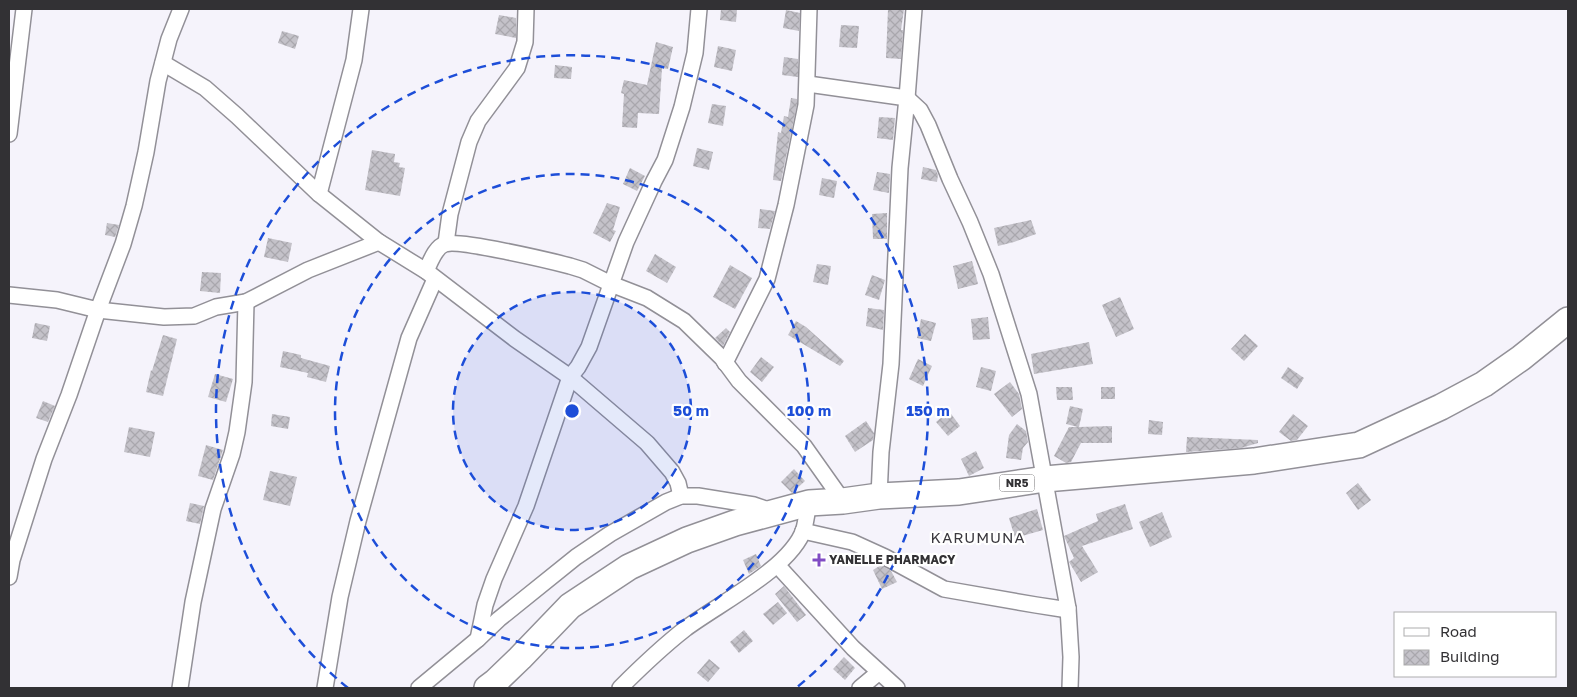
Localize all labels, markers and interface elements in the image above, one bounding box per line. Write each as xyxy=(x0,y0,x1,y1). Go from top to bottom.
text: 50 m xyxy=(673,401,709,419)
text: 100 m xyxy=(787,401,831,419)
text: 150 m xyxy=(906,401,950,419)
centre of rings xyxy=(563,402,581,420)
road number: NR5 xyxy=(1000,474,1034,492)
district label: KARUMUNA xyxy=(930,528,1026,546)
place label: YANELLE PHARMACY xyxy=(829,552,956,567)
marker: YANELLE PHARMACY xyxy=(813,554,825,566)
legend xyxy=(1394,612,1557,677)
text: Road xyxy=(1440,622,1477,640)
text: Building xyxy=(1440,647,1500,665)

